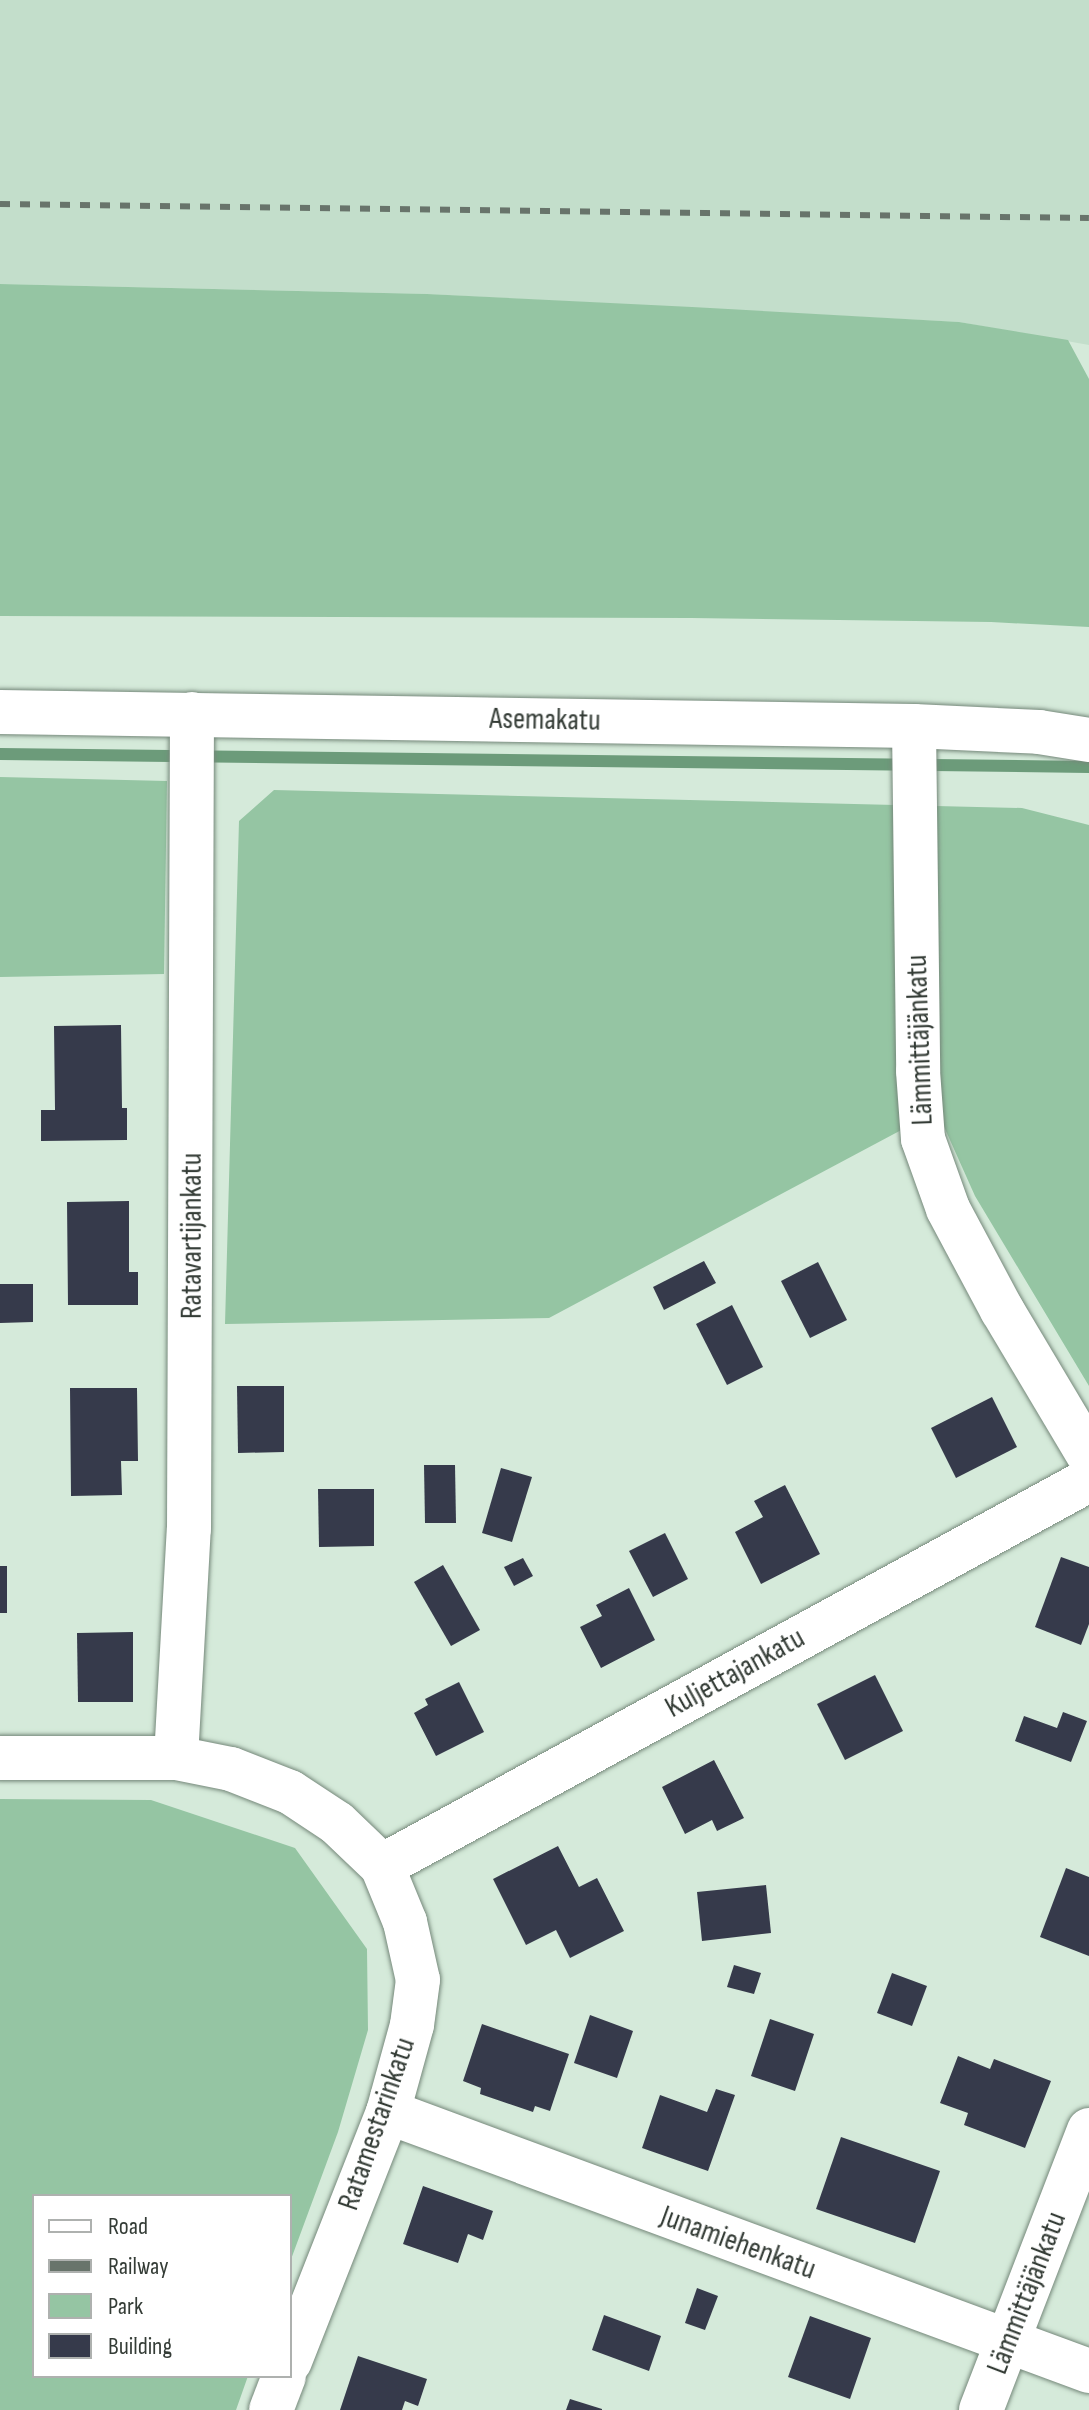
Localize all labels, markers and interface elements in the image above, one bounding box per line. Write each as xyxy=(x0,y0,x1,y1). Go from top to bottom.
street label: Asemakatu xyxy=(489,701,601,739)
street label: Lämmittäjänkatu xyxy=(899,954,941,1126)
street label: Ratavartijankatu xyxy=(174,1153,210,1319)
street label: Kuljettajankatu xyxy=(659,1620,811,1726)
street label: Ratamestarinkatu xyxy=(331,2033,423,2215)
legend xyxy=(32,2194,292,2378)
street label: Junamiehenkatu xyxy=(656,2198,820,2288)
street label: Lämmittäjänkatu xyxy=(980,2207,1074,2379)
text: Road xyxy=(108,2212,148,2241)
text: Railway xyxy=(108,2252,168,2281)
text: Park xyxy=(108,2292,143,2321)
text: Building xyxy=(108,2332,172,2361)

